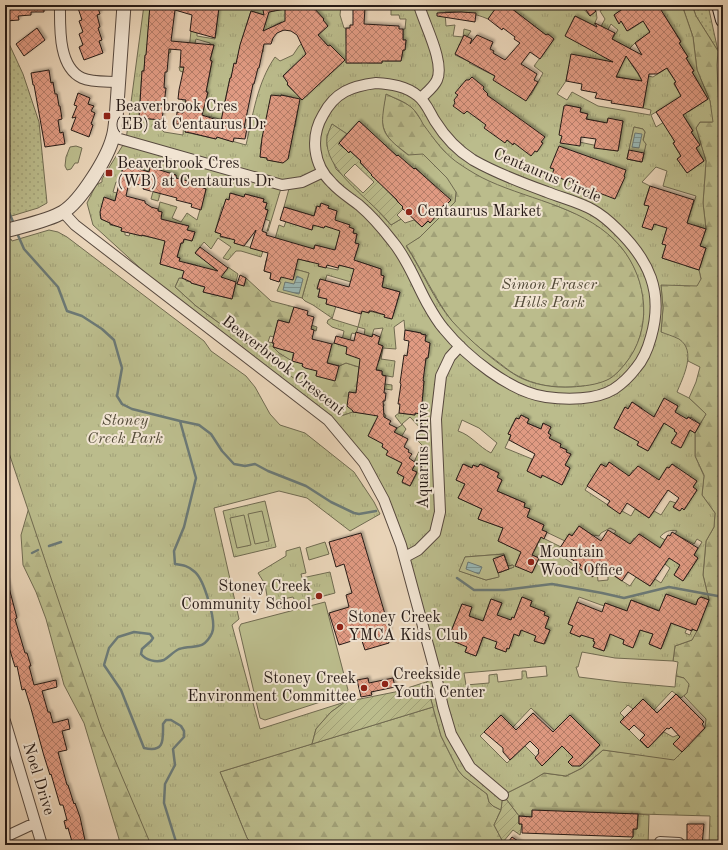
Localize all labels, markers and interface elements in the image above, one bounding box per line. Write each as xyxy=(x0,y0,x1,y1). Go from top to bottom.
place label: Beaverbrook Cres (EB) at Centaurus Dr xyxy=(115,99,266,133)
marker: Beaverbrook Cres (EB) at Centaurus Dr xyxy=(102,111,112,121)
street label: Centaurus Circle xyxy=(491,146,603,206)
place label: Beaverbrook Cres (WB) at Centaurus Dr xyxy=(117,156,274,190)
marker: Beaverbrook Cres (WB) at Centaurus Dr xyxy=(104,168,114,178)
place label: Centaurus Market xyxy=(417,204,542,220)
marker: Centaurus Market xyxy=(404,207,414,217)
park label: Simon Fraser Hills Park xyxy=(501,277,598,311)
street label: Beaverbrook Crescent xyxy=(219,313,348,419)
street label: Aquarius Drive xyxy=(416,403,432,509)
park label: Stoney Creek Park xyxy=(87,413,163,447)
place label: Mountain Wood Office xyxy=(539,545,623,579)
marker: Mountain Wood Office xyxy=(526,557,536,567)
place label: Stoney Creek Community School xyxy=(181,579,311,613)
marker: Stoney Creek Community School xyxy=(314,591,324,601)
place label: Stoney Creek YMCA Kids Club xyxy=(348,610,468,644)
marker: Stoney Creek YMCA Kids Club xyxy=(335,622,345,632)
place label: Creekside Youth Center xyxy=(393,667,485,701)
place label: Stoney Creek Environment Committee xyxy=(187,671,356,705)
marker: Creekside Youth Center xyxy=(380,679,390,689)
marker: Stoney Creek Environment Committee xyxy=(359,683,369,693)
street label: Noel Drive xyxy=(19,741,57,817)

